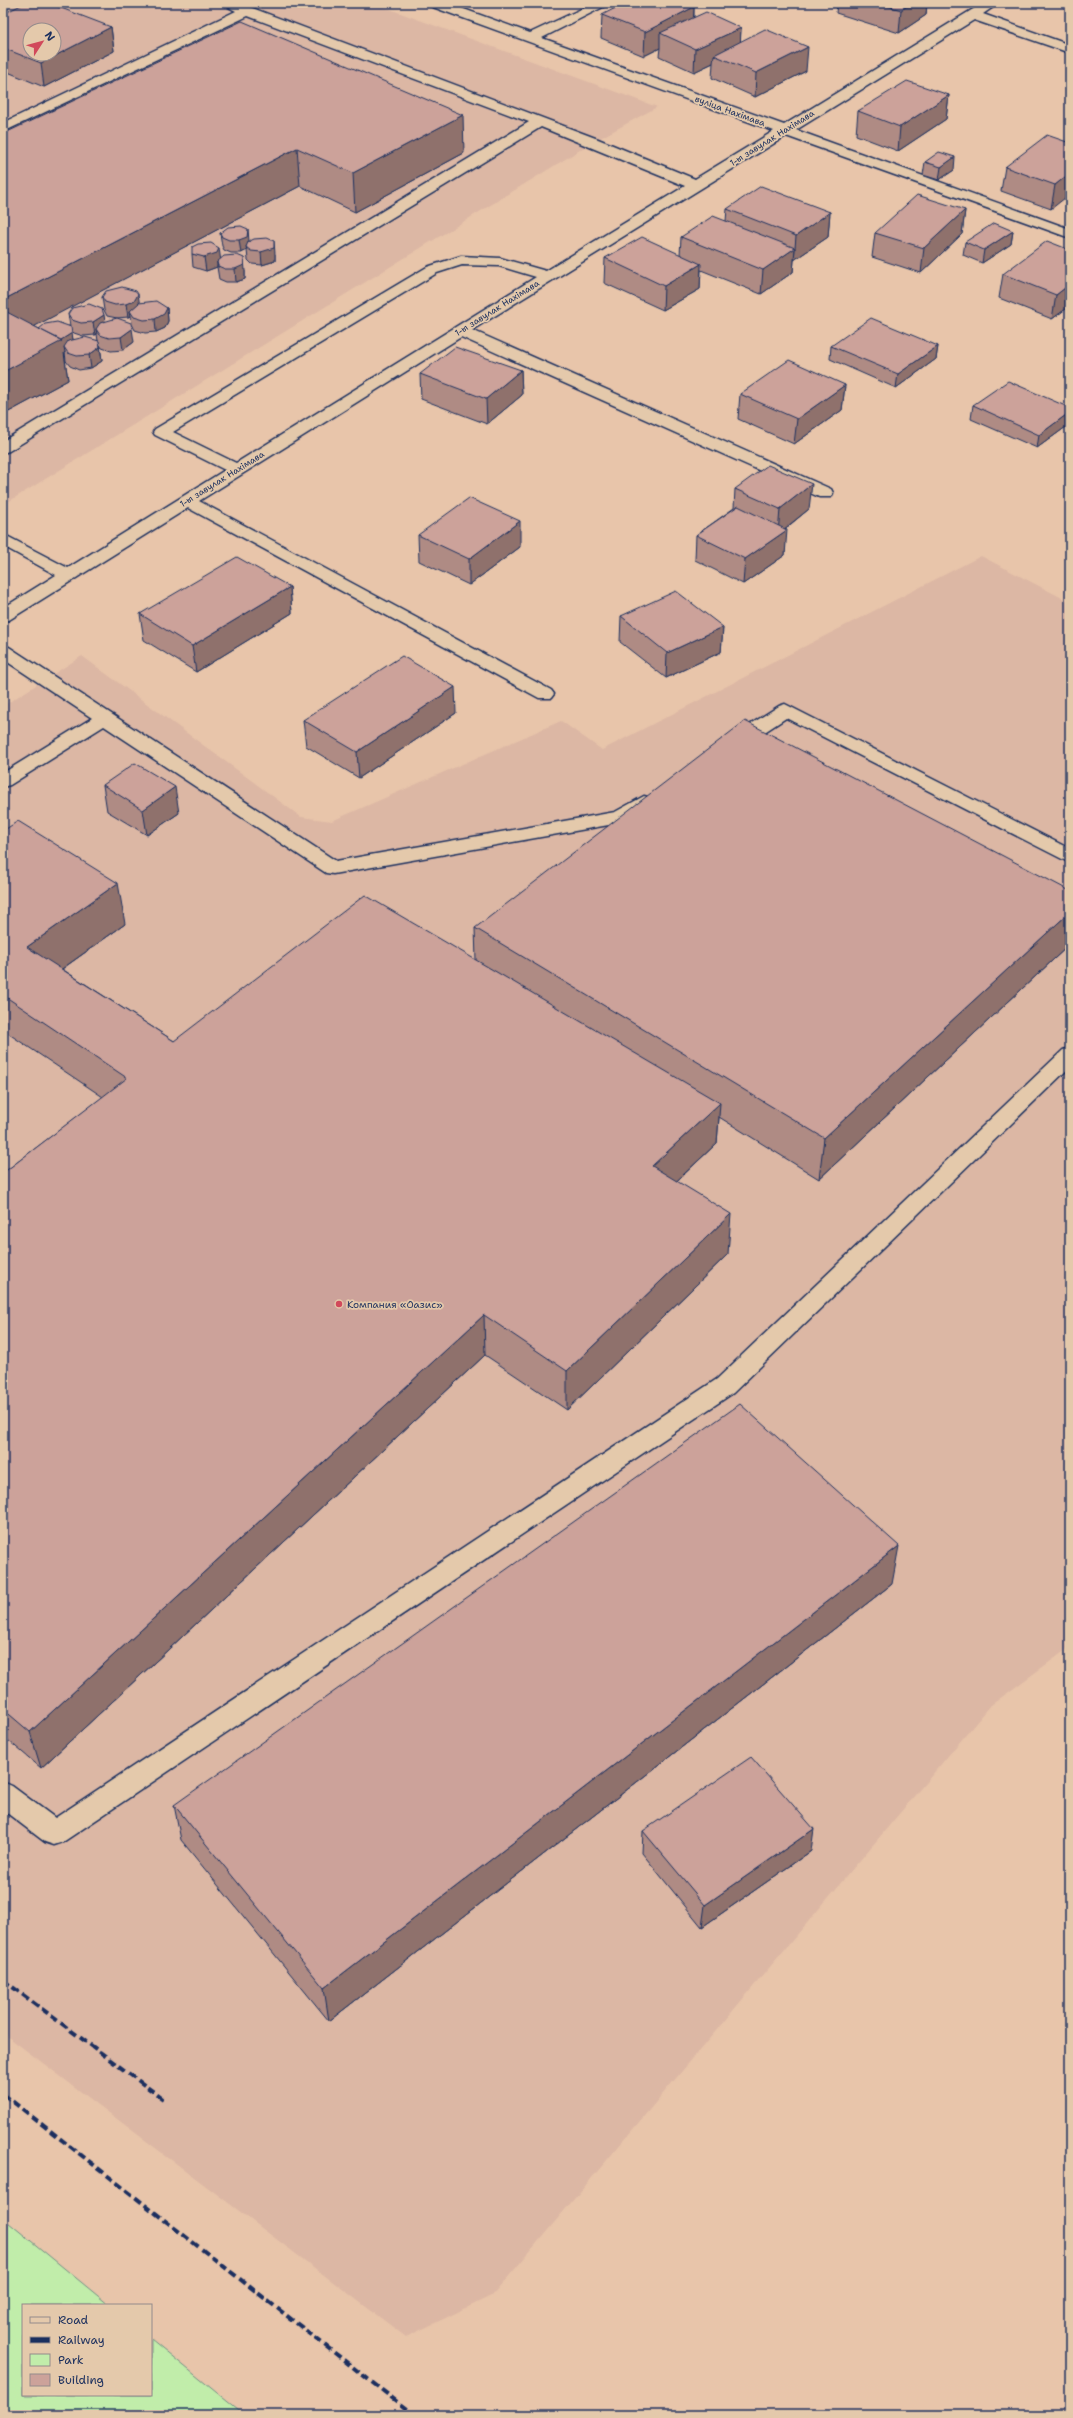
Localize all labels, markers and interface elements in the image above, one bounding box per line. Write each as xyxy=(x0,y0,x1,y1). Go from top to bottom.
north arrow xyxy=(22,22,62,62)
text: N xyxy=(41,28,58,45)
street label: вуліца Нахімава xyxy=(693,93,767,129)
street label: 1-ы завулак Нахімава xyxy=(727,107,817,169)
street label: 1-ы завулак Нахімава xyxy=(452,277,542,339)
street label: 1-ы завулак Нахімава xyxy=(177,448,267,510)
place label: Компания «Оазис» xyxy=(347,1298,443,1311)
marker: Компания «Оазис» xyxy=(334,1299,344,1309)
legend xyxy=(22,2304,152,2396)
text: Road xyxy=(58,2312,89,2328)
text: Railway xyxy=(58,2332,105,2348)
text: Park xyxy=(58,2352,84,2368)
text: Building xyxy=(58,2372,104,2388)

